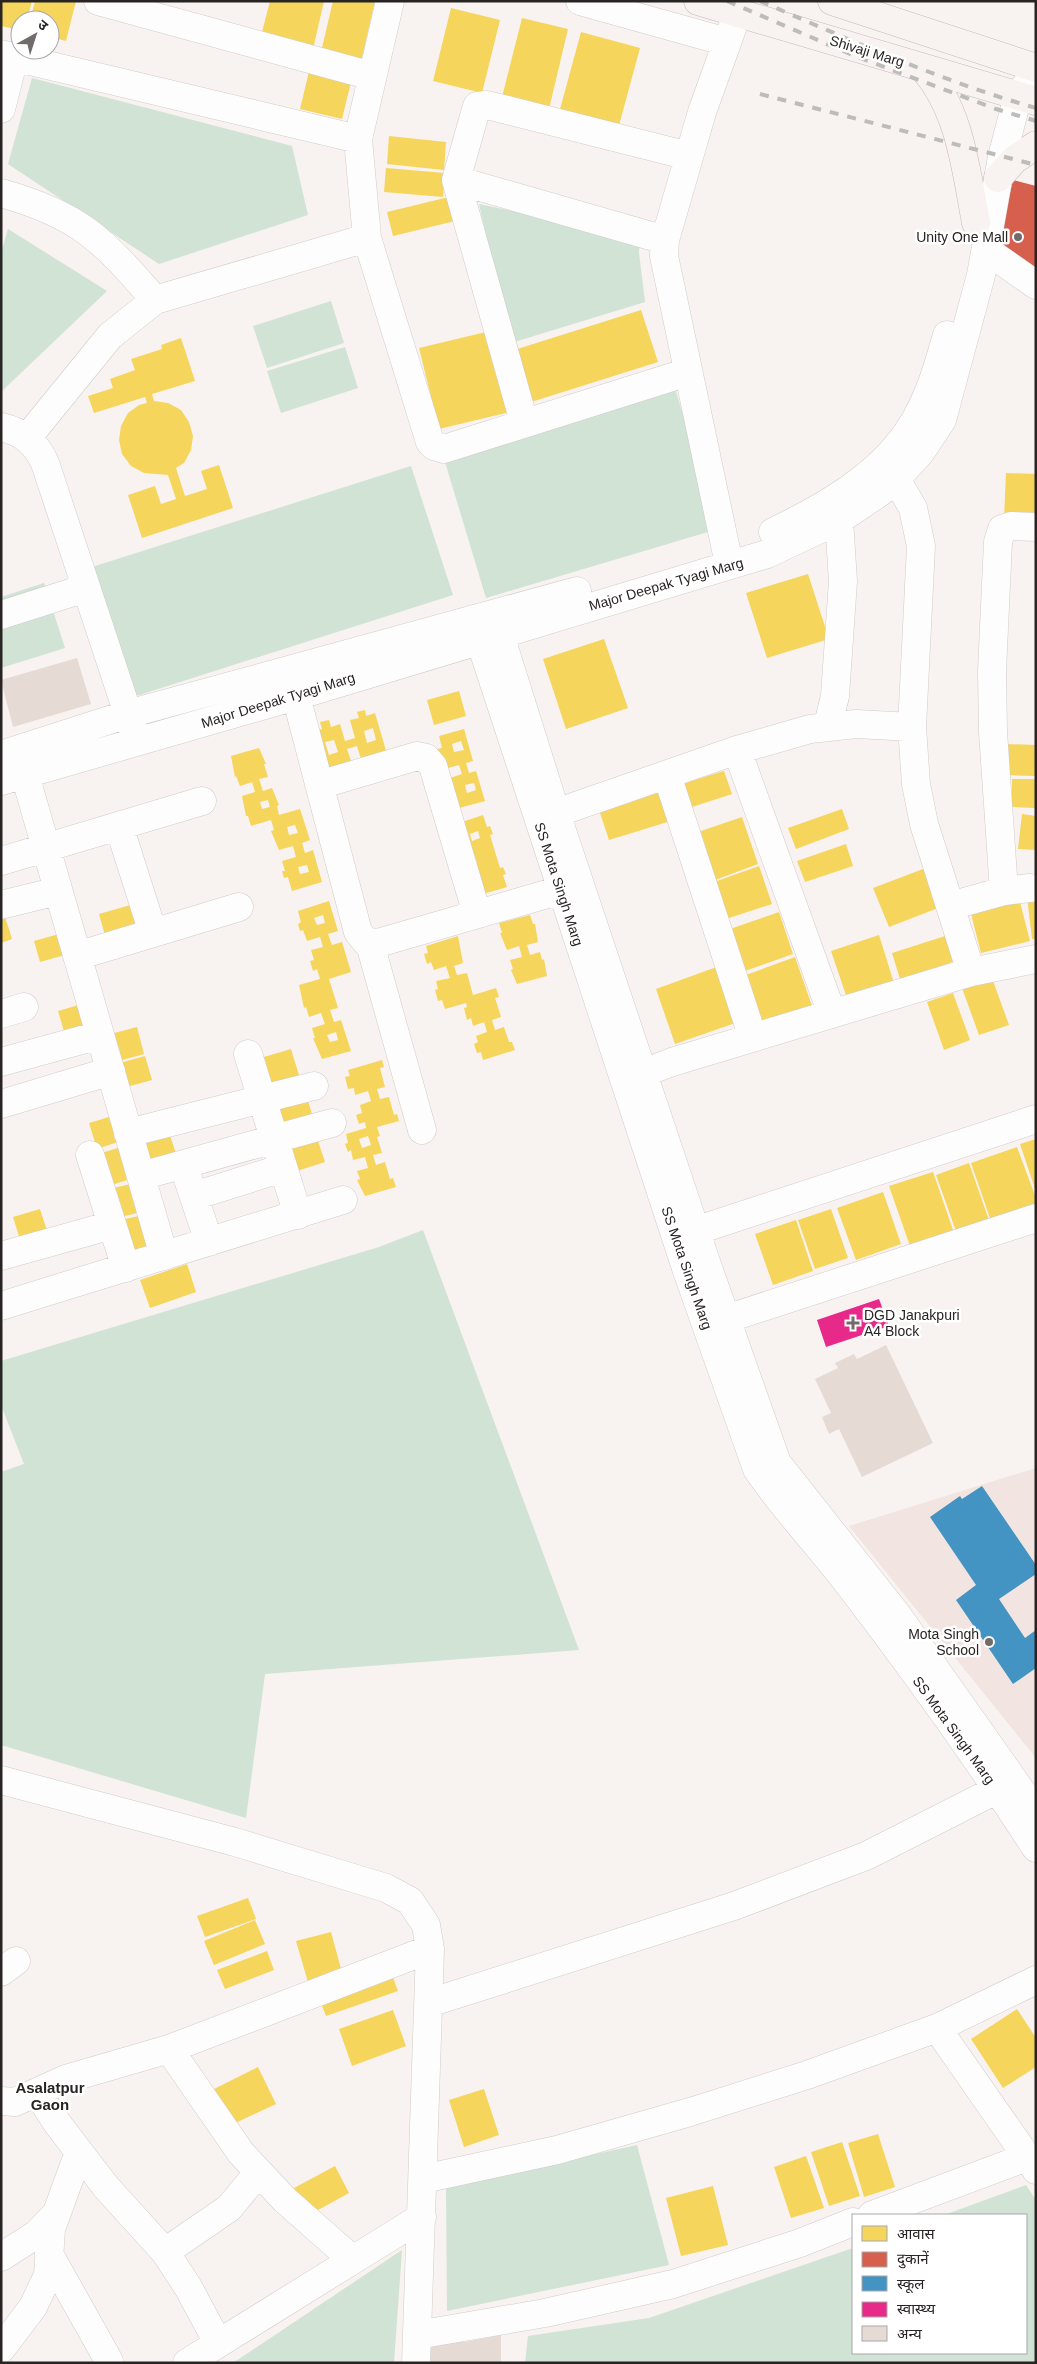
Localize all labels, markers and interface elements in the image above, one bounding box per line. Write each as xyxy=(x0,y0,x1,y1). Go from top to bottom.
north arrow xyxy=(10,10,60,60)
text: उ xyxy=(35,16,52,34)
street label: Shivaji Marg xyxy=(828,32,906,70)
place label: Unity One Mall xyxy=(916,229,1008,245)
marker: Unity One Mall xyxy=(1012,231,1024,243)
street label: Major Deepak Tyagi Marg xyxy=(587,554,745,614)
street label: Major Deepak Tyagi Marg xyxy=(199,669,357,731)
street label: SS Mota Singh Marg xyxy=(531,820,587,948)
street label: SS Mota Singh Marg xyxy=(658,1204,716,1332)
place label: DGD Janakpuri A4 Block xyxy=(864,1307,960,1339)
marker: DGD Janakpuri A4 Block xyxy=(846,1316,860,1330)
place label: Mota Singh School xyxy=(908,1626,979,1658)
marker: Mota Singh School xyxy=(983,1636,995,1648)
street label: SS Mota Singh Marg xyxy=(910,1673,998,1787)
district label: Asalatpur Gaon xyxy=(15,2079,85,2113)
legend xyxy=(852,2214,1027,2354)
text: आवास xyxy=(897,2225,936,2242)
text: दुकानें xyxy=(897,2250,929,2269)
text: स्कूल xyxy=(897,2275,925,2294)
text: स्वास्थ्य xyxy=(897,2300,935,2317)
text: अन्य xyxy=(897,2325,922,2342)

